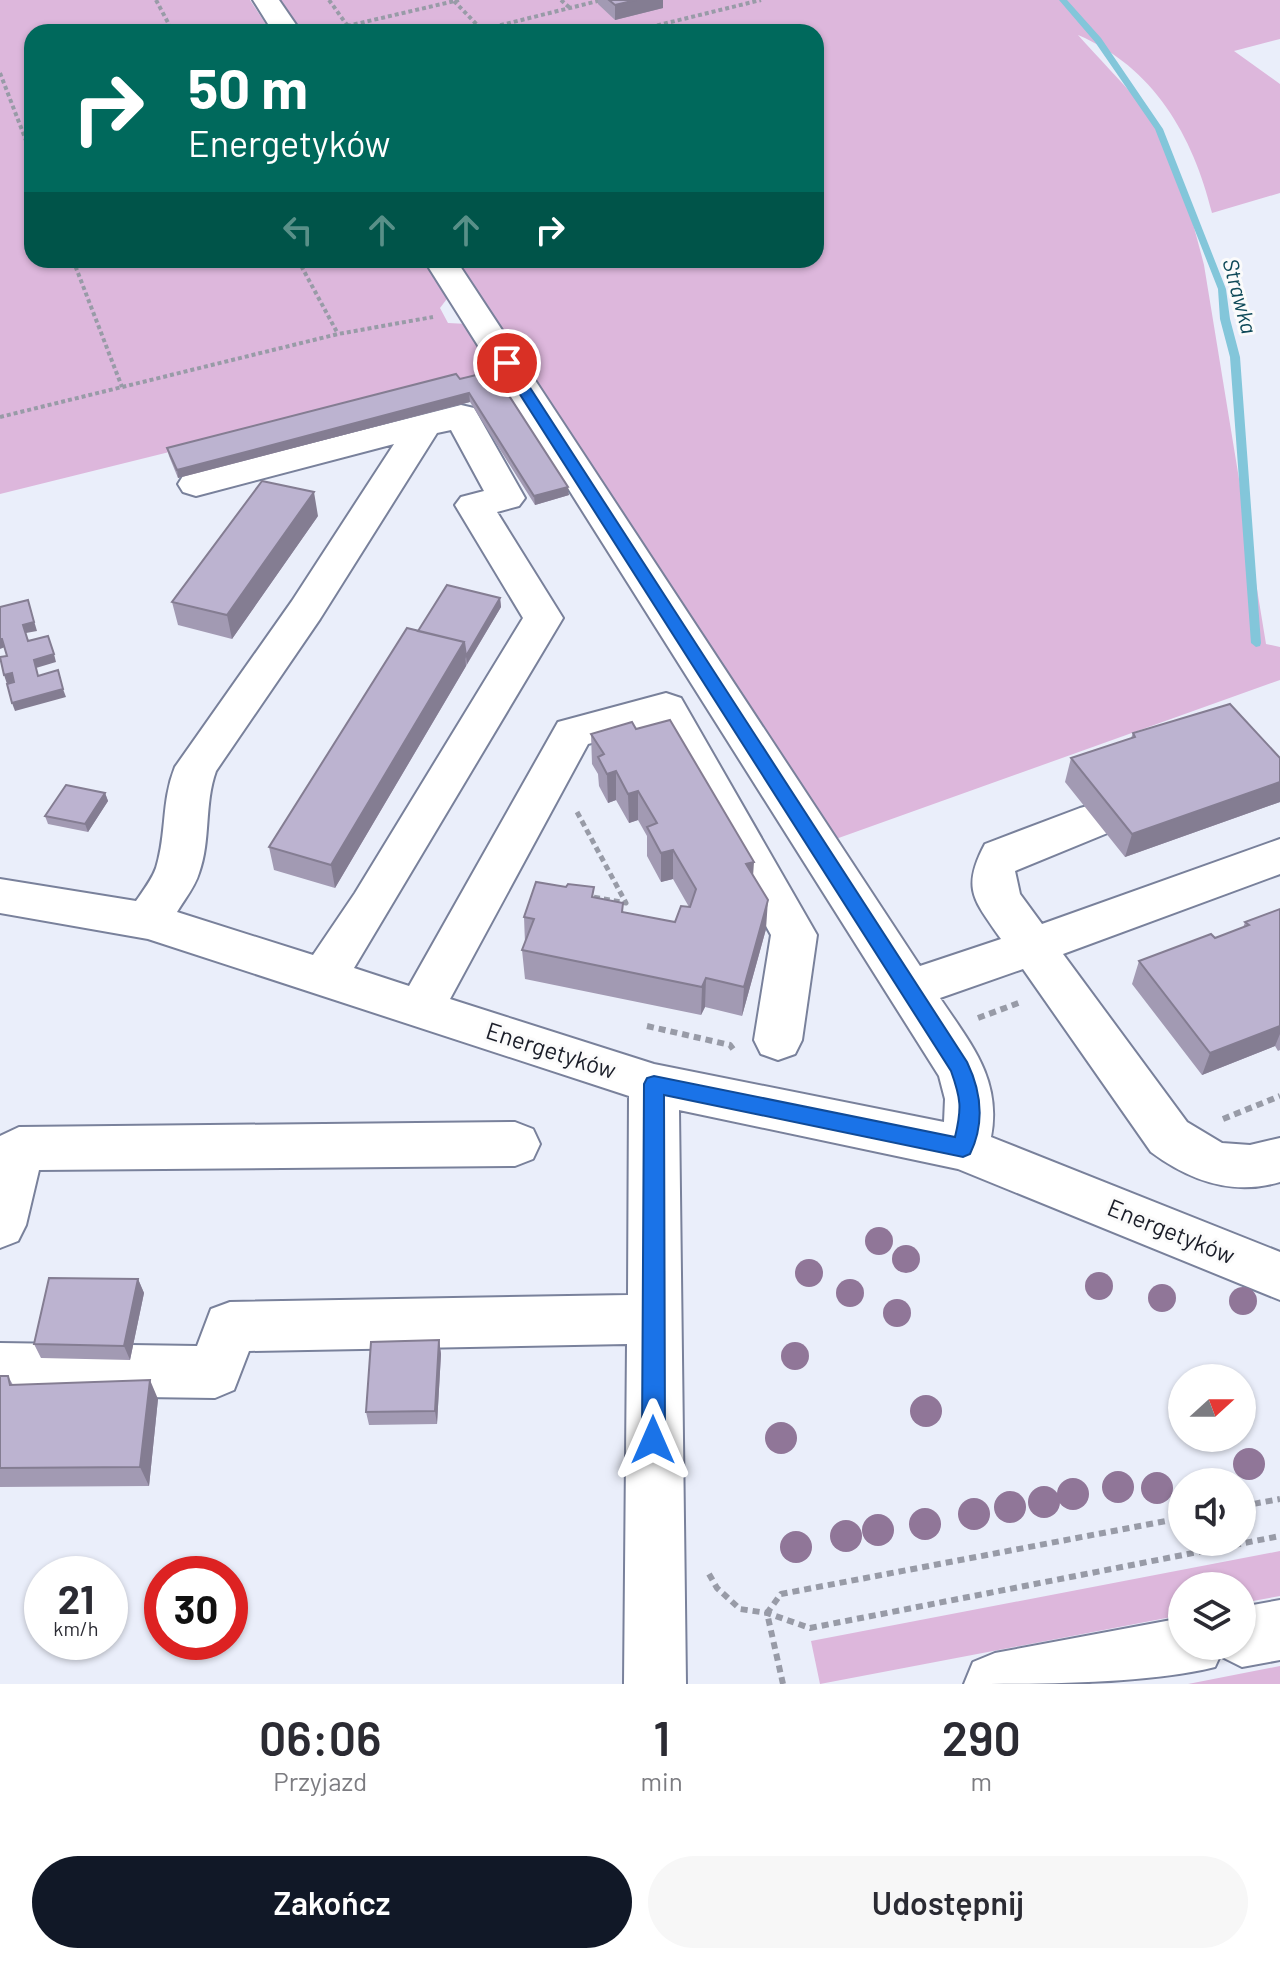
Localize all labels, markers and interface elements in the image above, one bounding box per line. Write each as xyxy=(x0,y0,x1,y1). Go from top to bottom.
text: 50 m xyxy=(188,53,308,120)
icon: right xyxy=(56,56,160,160)
text: Energetyków xyxy=(188,121,391,164)
icon: left xyxy=(276,208,320,252)
icon: ahead xyxy=(360,208,404,252)
icon: ahead xyxy=(444,208,488,252)
icon: right xyxy=(528,208,572,252)
water label: Strawka xyxy=(1218,255,1263,336)
pin xyxy=(473,329,541,397)
icon: arrive xyxy=(485,341,529,385)
street label: Energetyków xyxy=(483,1015,620,1084)
street label: Energetyków xyxy=(1104,1192,1240,1269)
north arrow xyxy=(1168,1364,1256,1452)
map controls xyxy=(1168,1364,1256,1660)
position arrow xyxy=(611,1398,695,1482)
button: sound xyxy=(1168,1468,1256,1556)
speed limit sign: 30 xyxy=(144,1556,248,1660)
button: layers xyxy=(1168,1572,1256,1660)
text: 21 xyxy=(58,1574,94,1622)
text: km/h xyxy=(53,1616,99,1640)
text: 06:06 xyxy=(259,1708,381,1766)
text: 1 xyxy=(653,1708,670,1766)
text: 290 xyxy=(942,1708,1021,1766)
text: Przyjazd xyxy=(273,1765,367,1796)
text: min xyxy=(641,1765,683,1796)
text: m xyxy=(971,1765,992,1796)
button: Zakończ xyxy=(32,1856,632,1948)
button: Udostępnij xyxy=(648,1856,1248,1948)

